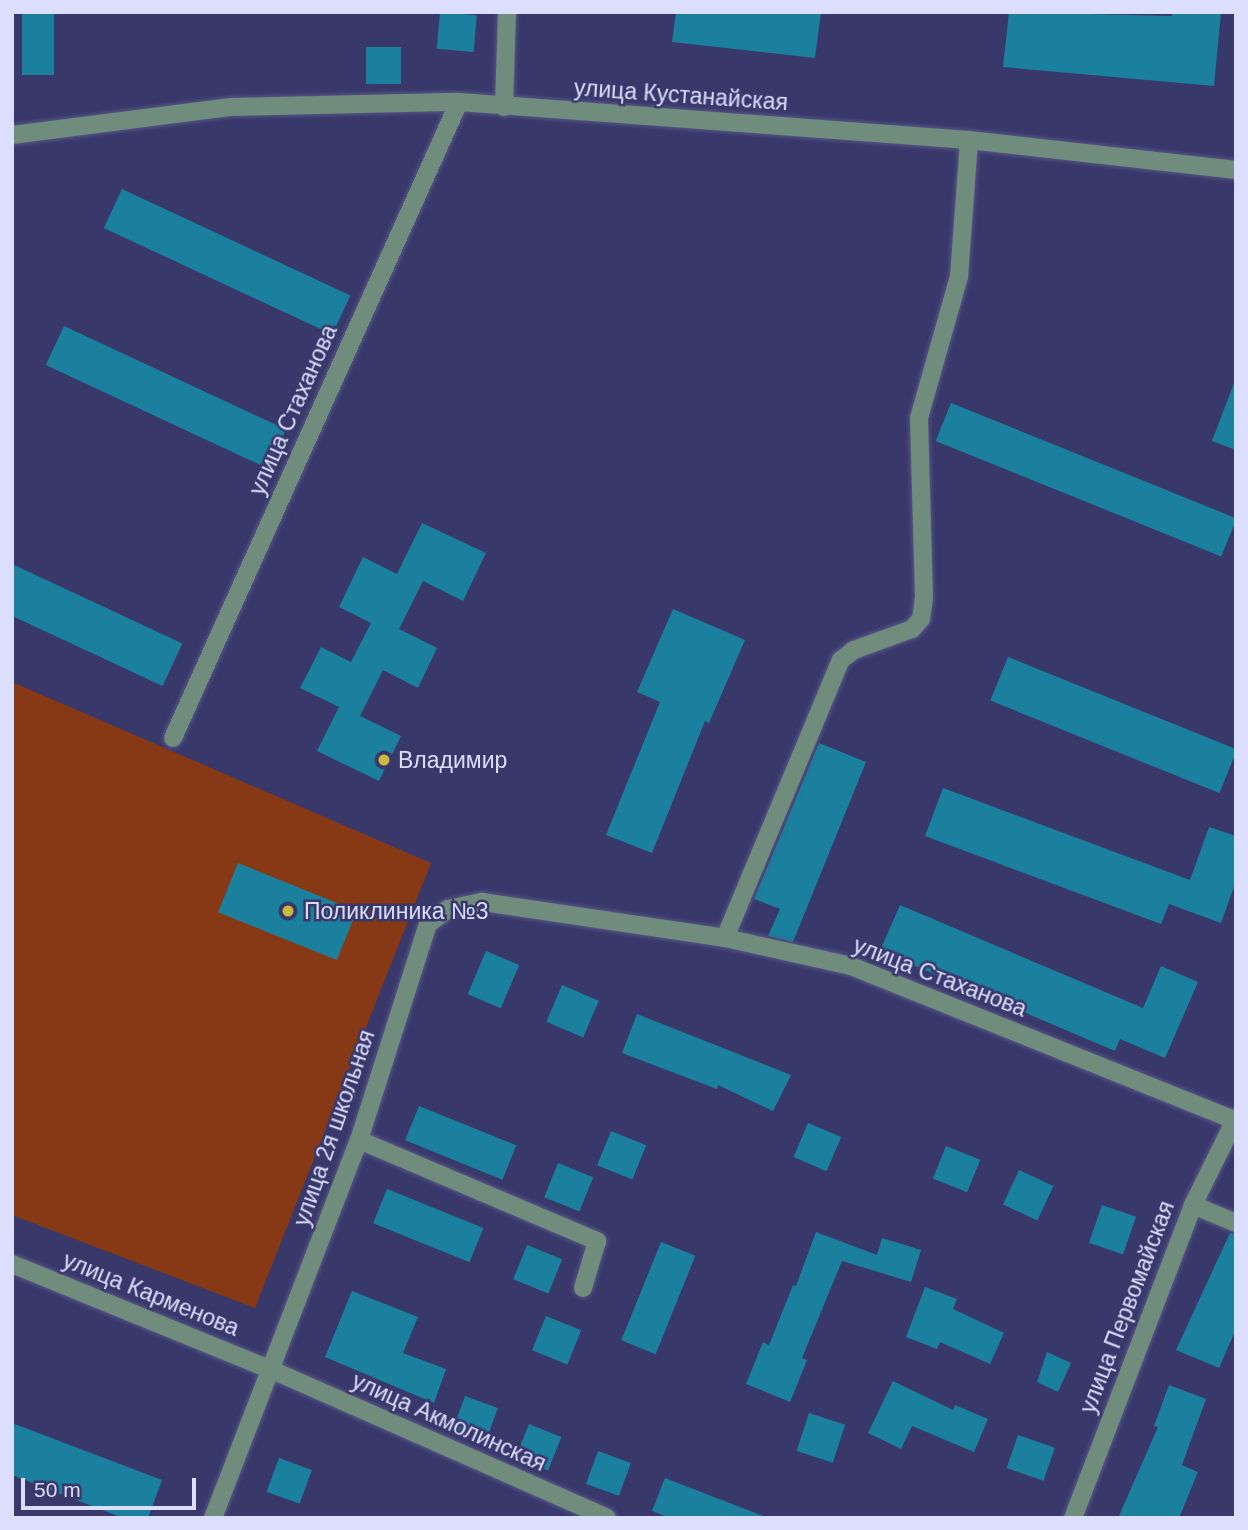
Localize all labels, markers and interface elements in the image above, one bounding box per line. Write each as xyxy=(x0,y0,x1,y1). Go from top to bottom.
street label: улица Кустанайская xyxy=(573,74,789,116)
street label: улица Стаханова xyxy=(243,321,343,499)
place label: Владимир xyxy=(398,746,507,774)
marker: Владимир xyxy=(376,752,392,768)
place label: Поликлиника №3 xyxy=(304,897,488,925)
marker: Поликлиника №3 xyxy=(278,901,298,921)
street label: улица Стаханова xyxy=(849,931,1031,1023)
street label: улица 2я школьная xyxy=(287,1026,381,1230)
street label: улица Первомайская xyxy=(1074,1197,1180,1417)
street label: улица Карменова xyxy=(59,1246,243,1342)
street label: улица Акмолинская xyxy=(348,1367,550,1477)
scale bar xyxy=(24,1464,200,1508)
text: 50 m xyxy=(34,1478,81,1501)

